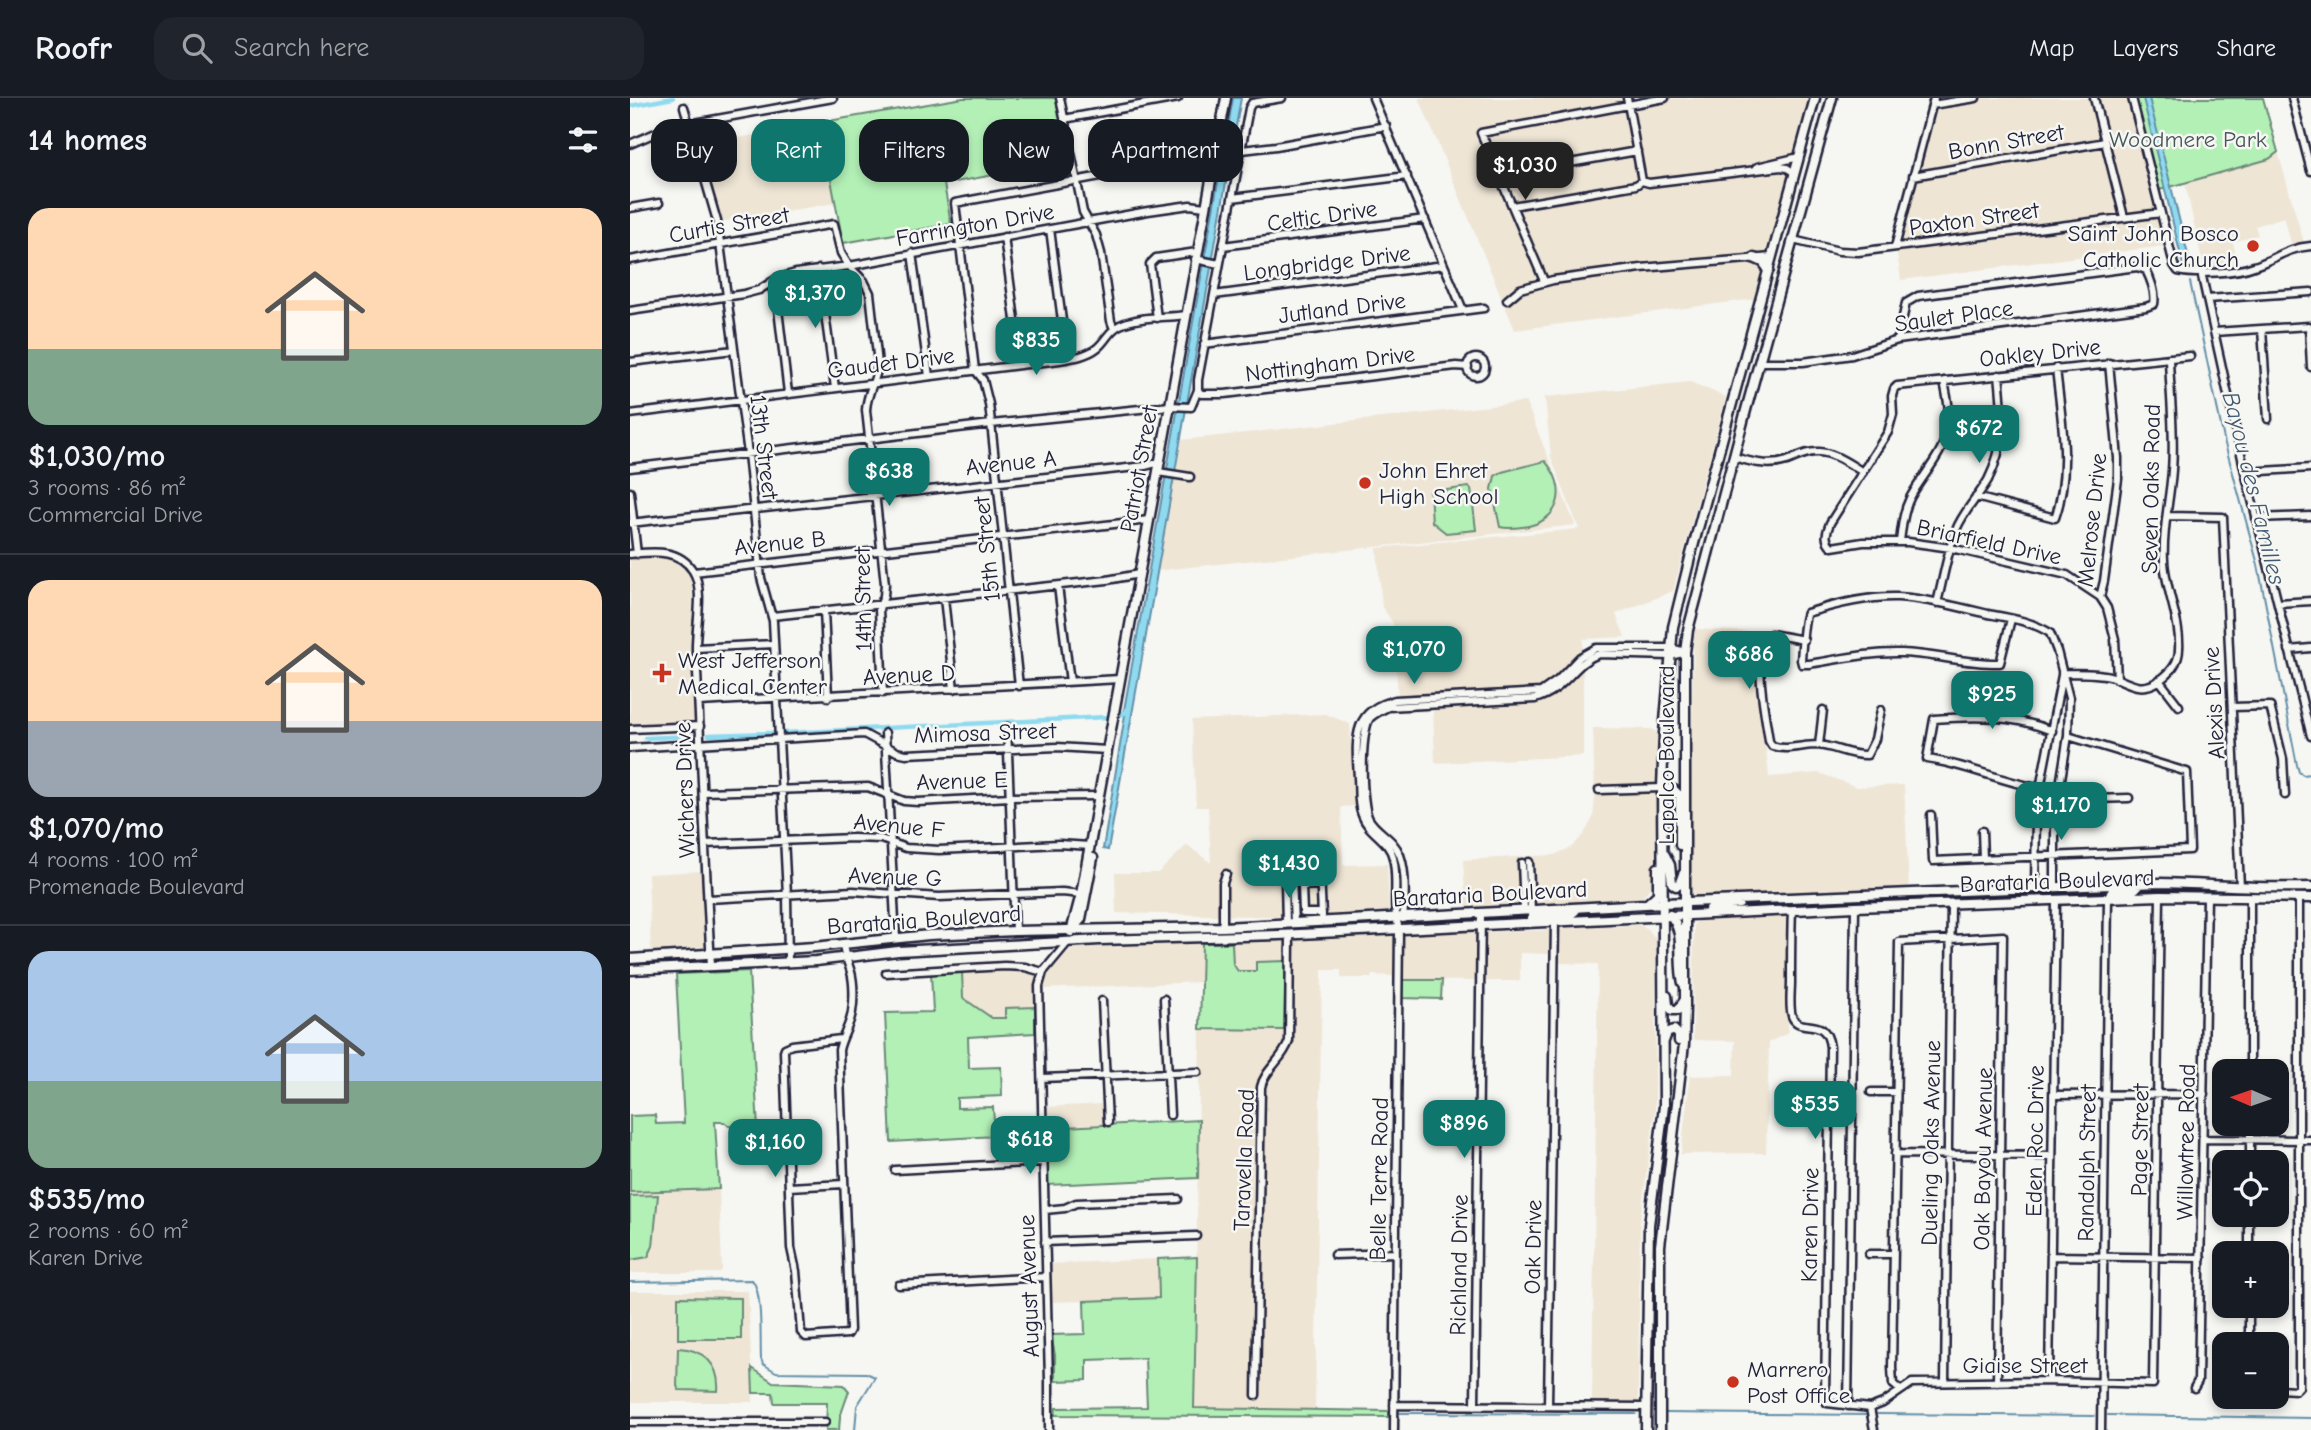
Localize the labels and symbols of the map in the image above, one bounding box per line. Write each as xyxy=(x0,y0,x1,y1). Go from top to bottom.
street label: Bonn Street xyxy=(1946,118,2067,165)
park label: Woodmere Park xyxy=(2109,126,2267,153)
pin: $1,030 xyxy=(1468,142,1582,202)
street label: Celtic Drive xyxy=(1265,195,1379,237)
street label: Paxton Street xyxy=(1907,196,2042,241)
street label: Farrington Drive xyxy=(894,198,1056,252)
street label: Curtis Street xyxy=(667,201,793,249)
place label: Saint John Bosco Catholic Church xyxy=(2068,220,2239,273)
marker: Saint John Bosco Catholic Church xyxy=(2245,238,2261,254)
street label: Longbridge Drive xyxy=(1242,239,1412,287)
pin: $1,370 xyxy=(758,271,872,330)
street label: Jutland Drive xyxy=(1277,287,1407,329)
street label: Saulet Place xyxy=(1893,294,2015,338)
pin: $835 xyxy=(995,317,1077,377)
street label: Oakley Drive xyxy=(1978,333,2102,373)
street label: Nottingham Drive xyxy=(1244,340,1416,388)
street label: Gaudet Drive xyxy=(826,342,956,384)
water label: Bayou des Familles xyxy=(2216,389,2292,587)
street label: 13th Street xyxy=(744,393,784,502)
street label: Patriot Street xyxy=(1115,402,1164,535)
street label: Seven Oaks Road xyxy=(2136,404,2166,574)
pin: $672 xyxy=(1938,406,2020,465)
street label: Avenue A xyxy=(964,445,1058,481)
pin: $638 xyxy=(848,448,930,508)
street label: Melrose Drive xyxy=(2072,452,2112,588)
place label: John Ehret High School xyxy=(1379,457,1499,510)
marker: John Ehret High School xyxy=(1357,475,1373,491)
street label: 15th Street xyxy=(968,494,1006,603)
street label: Briarfield Drive xyxy=(1914,513,2064,571)
street label: Avenue B xyxy=(733,525,827,561)
street label: 14th Street xyxy=(849,545,877,651)
pin: $1,070 xyxy=(1357,626,1471,686)
pin: $686 xyxy=(1708,632,1790,691)
street label: Alexis Drive xyxy=(2198,646,2230,760)
place label: West Jefferson Medical Center xyxy=(678,647,828,700)
street label: Avenue D xyxy=(862,659,956,691)
marker: West Jefferson Medical Center xyxy=(652,663,672,683)
street label: Lapalco Boulevard xyxy=(1653,665,1680,845)
pin: $925 xyxy=(1951,672,2033,731)
street label: Mimosa Street xyxy=(913,717,1058,749)
street label: Wichers Drive xyxy=(669,722,701,858)
street label: Avenue E xyxy=(916,766,1008,796)
pin: $1,170 xyxy=(2004,782,2118,842)
street label: Avenue F xyxy=(852,808,946,844)
pin: $1,430 xyxy=(1232,840,1346,900)
street label: Avenue G xyxy=(847,862,943,892)
street label: Barataria Boulevard xyxy=(1959,864,2155,898)
street label: Barataria Boulevard xyxy=(1392,875,1588,913)
street label: Barataria Boulevard xyxy=(826,900,1022,940)
street label: Dueling Oaks Avenue xyxy=(1916,1040,1946,1246)
north arrow xyxy=(2212,1059,2289,1136)
street label: Willowtree Road xyxy=(2171,1063,2201,1221)
street label: Eden Roc Drive xyxy=(2020,1065,2050,1217)
street label: Oak Bayou Avenue xyxy=(1968,1067,1998,1251)
pin: $535 xyxy=(1774,1082,1856,1141)
street label: Page Street xyxy=(2126,1082,2155,1197)
street label: Randolph Street xyxy=(2072,1083,2102,1242)
street label: Taravella Road xyxy=(1228,1088,1260,1232)
street label: Belle Terre Road xyxy=(1364,1097,1394,1261)
pin: $896 xyxy=(1423,1100,1505,1160)
pin: $618 xyxy=(989,1116,1071,1176)
pin: $1,160 xyxy=(718,1119,832,1179)
street label: Karen Drive xyxy=(1795,1167,1825,1283)
street label: Richland Drive xyxy=(1444,1194,1474,1336)
street label: Oak Drive xyxy=(1519,1199,1547,1295)
street label: August Avenue xyxy=(1013,1214,1045,1358)
street label: Giaise Street xyxy=(1962,1352,2089,1379)
place label: Marrero Post Office xyxy=(1747,1356,1850,1409)
marker: Marrero Post Office xyxy=(1725,1374,1741,1390)

